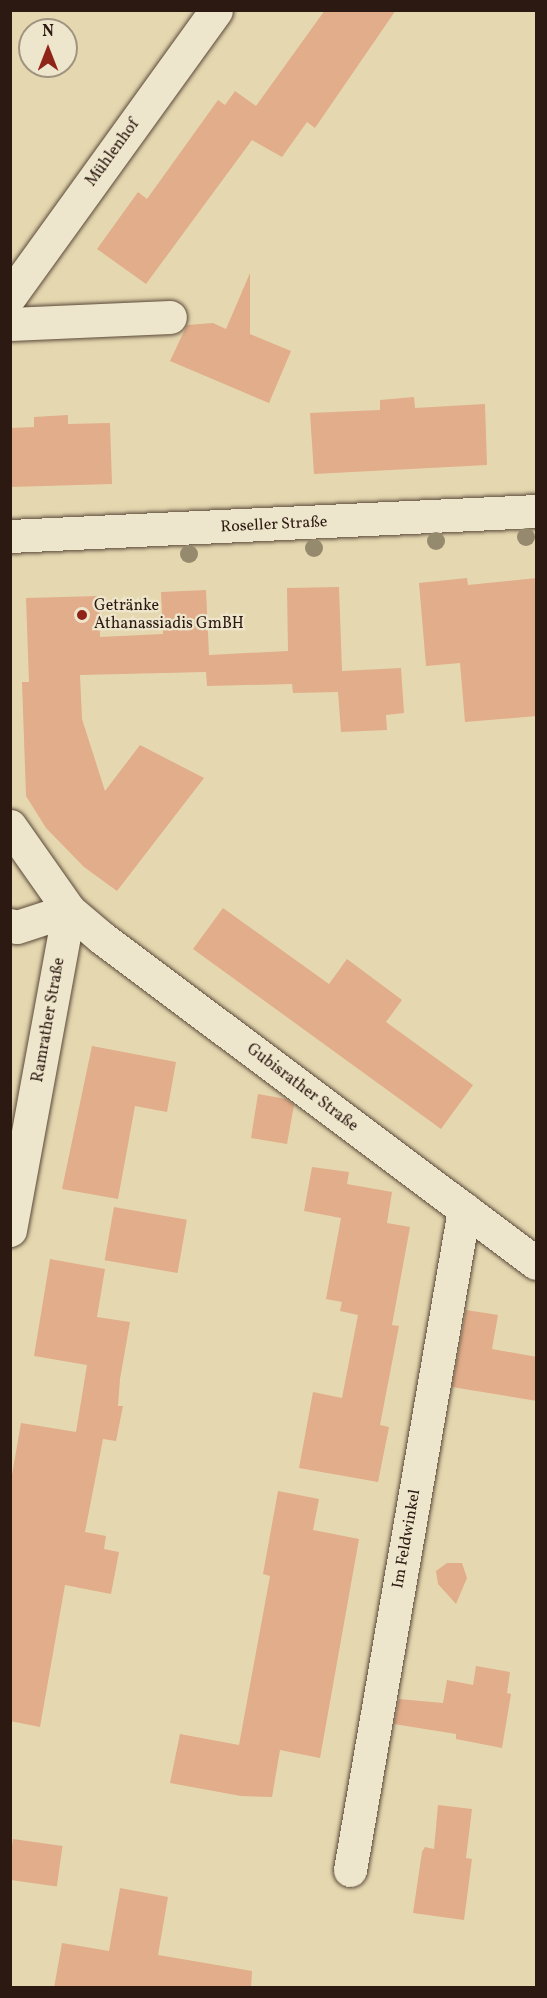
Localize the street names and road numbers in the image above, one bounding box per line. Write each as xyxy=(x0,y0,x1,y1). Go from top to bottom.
street label: Mühlenhof xyxy=(82,116,144,190)
street label: Roseller Straße xyxy=(220,513,328,537)
street label: Ramrather Straße xyxy=(29,956,69,1084)
street label: Gubisrather Straße xyxy=(243,1040,361,1136)
street label: Im Feldwinkel xyxy=(389,1488,425,1590)

